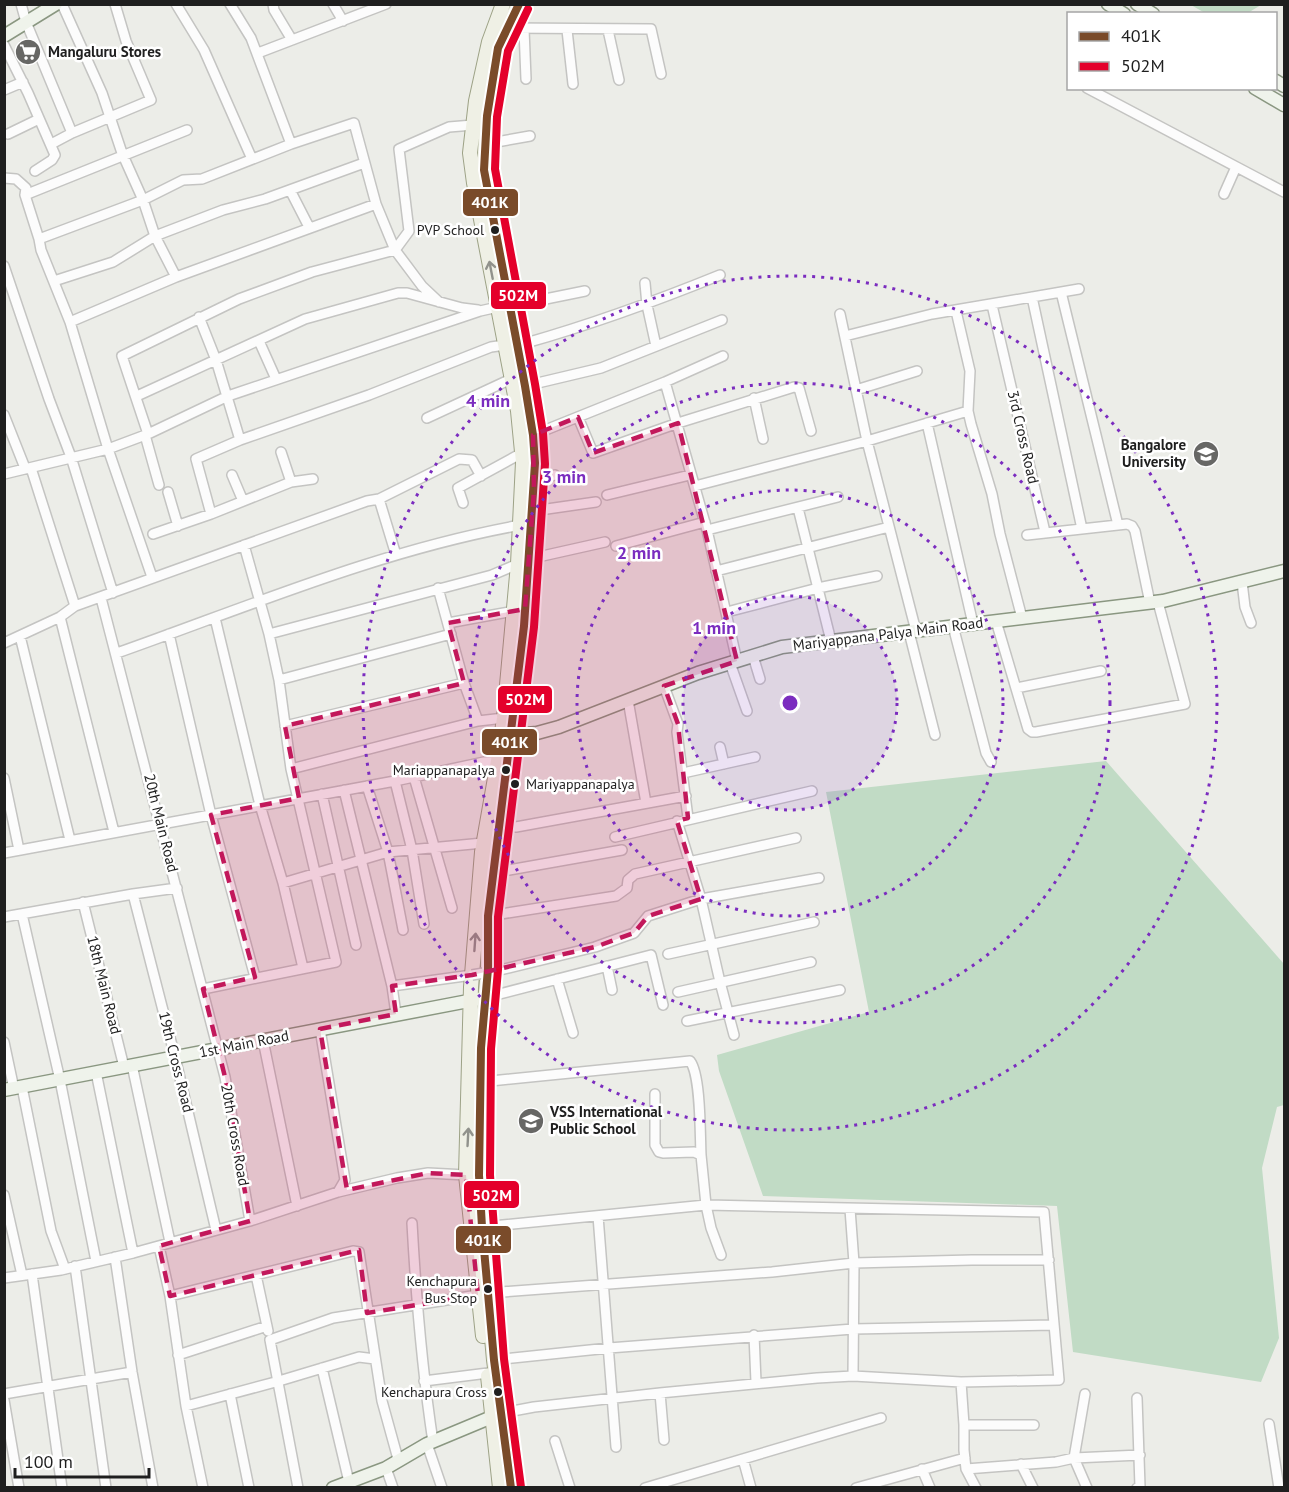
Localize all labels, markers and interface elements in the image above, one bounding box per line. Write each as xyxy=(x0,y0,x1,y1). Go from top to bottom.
legend xyxy=(1067,12,1277,90)
text: 401K xyxy=(1121,24,1161,47)
supermarket icon: Mangaluru Stores xyxy=(13,37,43,67)
place label: Mangaluru Stores xyxy=(48,42,161,61)
text: 502M xyxy=(1121,54,1165,77)
line badge: 401K xyxy=(462,188,519,217)
text: 401K xyxy=(471,192,509,212)
place label: PVP School xyxy=(417,221,484,239)
marker: PVP School xyxy=(489,224,501,236)
one-way arrow xyxy=(485,261,496,280)
line badge: 502M xyxy=(490,281,547,310)
text: 502M xyxy=(498,285,538,305)
street label: 3rd Cross Road xyxy=(1004,388,1043,485)
text: 4 min xyxy=(466,389,510,412)
place label: Bangalore University xyxy=(1121,435,1187,471)
school or university icon: Bangalore University xyxy=(1191,439,1221,469)
text: 3 min xyxy=(542,465,586,488)
text: 2 min xyxy=(617,541,661,564)
street label: Mariyappana Palya Main Road xyxy=(792,612,984,655)
text: 1 min xyxy=(692,616,736,639)
line badge: 502M xyxy=(497,685,553,714)
text: 502M xyxy=(505,689,545,709)
centre of rings xyxy=(780,693,800,713)
line badge: 401K xyxy=(481,728,538,756)
text: 401K xyxy=(491,732,529,752)
place label: Mariappanapalya xyxy=(393,761,495,779)
marker: Mariappanapalya xyxy=(500,764,512,776)
street label: 20th Main Road xyxy=(140,772,183,874)
place label: Mariyappanapalya xyxy=(526,775,635,793)
marker: Mariyappanapalya xyxy=(509,778,521,790)
one-way arrow xyxy=(470,933,481,953)
street label: 18th Main Road xyxy=(83,934,126,1036)
street label: 19th Cross Road xyxy=(155,1009,198,1114)
street label: 1st Main Road xyxy=(197,1026,290,1062)
street label: 20th Cross Road xyxy=(217,1082,254,1188)
place label: VSS International Public School xyxy=(549,1102,663,1138)
school or university icon: VSS International Public School xyxy=(516,1106,546,1136)
one-way arrow xyxy=(463,1127,474,1147)
line badge: 502M xyxy=(463,1180,520,1209)
text: 502M xyxy=(472,1185,512,1205)
line badge: 401K xyxy=(455,1225,512,1254)
text: 401K xyxy=(464,1230,502,1250)
place label: Kenchapura Bus Stop xyxy=(407,1272,477,1307)
marker: Kenchapura Bus Stop xyxy=(482,1283,494,1295)
place label: Kenchapura Cross xyxy=(381,1383,487,1401)
marker: Kenchapura Cross xyxy=(492,1386,504,1398)
scale bar xyxy=(15,1441,148,1479)
text: 100 m xyxy=(24,1450,73,1473)

